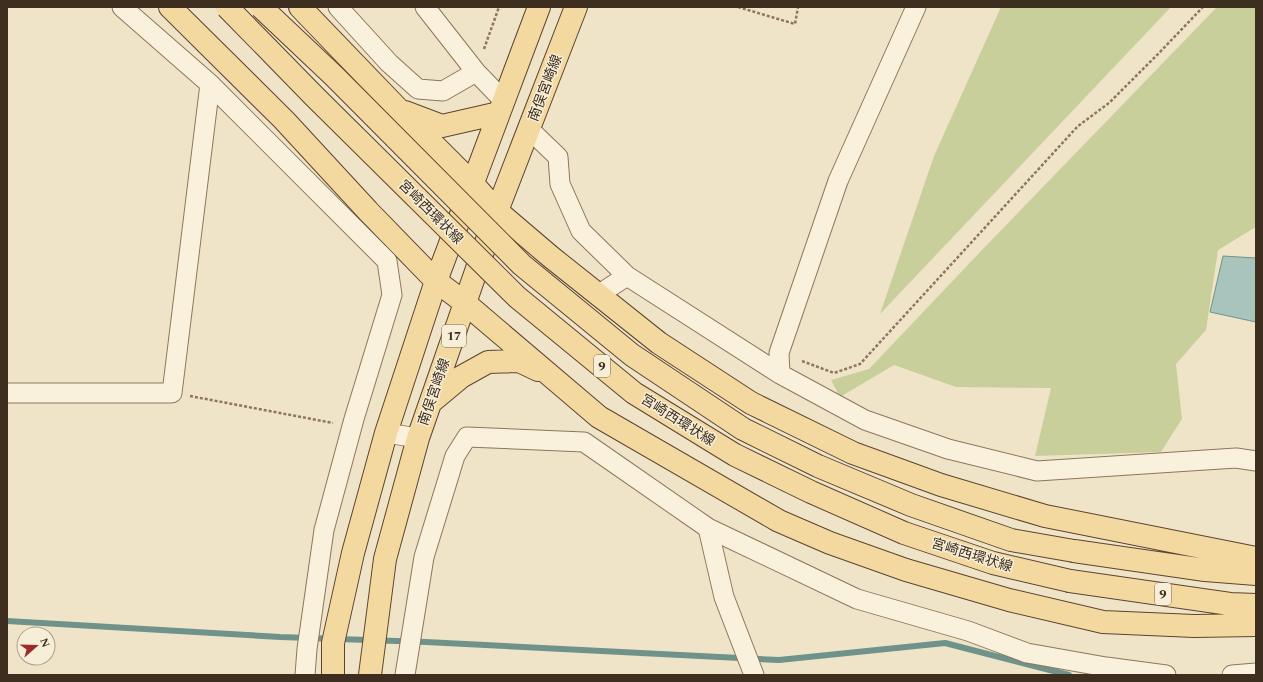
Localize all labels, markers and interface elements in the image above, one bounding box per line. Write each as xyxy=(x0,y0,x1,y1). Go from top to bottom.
street label: 南俣宮崎線 xyxy=(523,52,567,124)
street label: 宮崎西環状線 xyxy=(394,175,468,249)
road number: 17 xyxy=(442,325,466,347)
street label: 南俣宮崎線 xyxy=(413,355,455,429)
road number: 9 xyxy=(594,355,610,377)
street label: 宮崎西環状線 xyxy=(637,389,719,451)
street label: 宮崎西環状線 xyxy=(929,533,1015,577)
road number: 9 xyxy=(1155,583,1171,605)
north arrow xyxy=(16,626,56,666)
text: N xyxy=(35,636,54,650)

